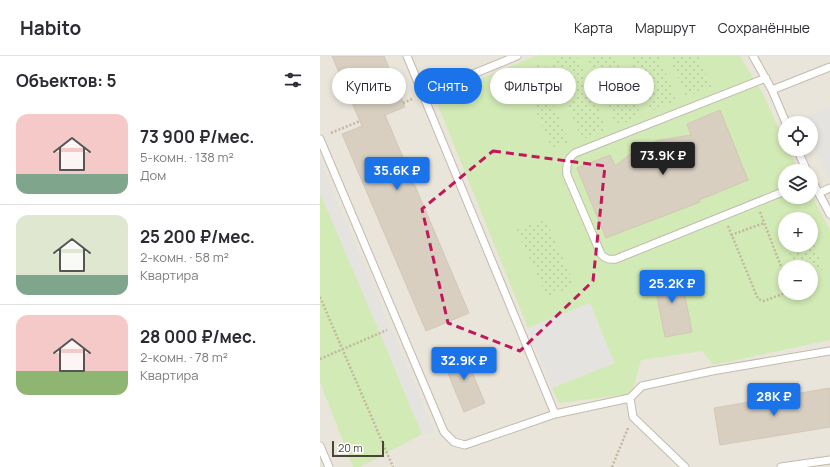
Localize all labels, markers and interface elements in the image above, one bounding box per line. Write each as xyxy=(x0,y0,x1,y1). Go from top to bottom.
text: Habito xyxy=(20,15,81,41)
text: Карта xyxy=(574,18,613,37)
text: Маршрут xyxy=(635,18,696,37)
text: Сохранённые xyxy=(718,18,810,37)
chip: Купить xyxy=(332,68,406,104)
chip: Снять xyxy=(414,68,482,104)
chip: Фильтры xyxy=(490,68,576,104)
chip: Новое xyxy=(584,68,654,104)
text: Объектов: 5 xyxy=(16,69,117,92)
icon: filters xyxy=(282,69,304,91)
map controls xyxy=(778,116,818,300)
button: locate xyxy=(778,116,818,156)
text: 73 900 ₽/мес. xyxy=(140,125,254,148)
icon: home xyxy=(48,130,96,178)
pin: 73.9K ₽ xyxy=(626,142,700,176)
text: 73.9K ₽ xyxy=(640,146,686,164)
text: 5-комн. · 138 m² xyxy=(140,148,234,166)
pin: 35.6K ₽ xyxy=(360,157,434,191)
text: 35.6K ₽ xyxy=(374,161,420,179)
button: layers xyxy=(778,164,818,204)
text: Дом xyxy=(140,166,166,184)
button: + xyxy=(778,212,818,252)
text: 25 200 ₽/мес. xyxy=(140,225,255,248)
icon: home xyxy=(48,231,96,279)
text: 2-комн. · 58 m² xyxy=(140,248,229,266)
button: − xyxy=(778,260,818,300)
text: Квартира xyxy=(140,266,199,284)
pin: 25.2K ₽ xyxy=(635,270,709,304)
text: 25.2K ₽ xyxy=(649,274,695,292)
text: 28 000 ₽/мес. xyxy=(140,325,257,348)
icon: home xyxy=(48,331,96,379)
pin: 32.9K ₽ xyxy=(427,347,501,381)
text: 2-комн. · 78 m² xyxy=(140,348,228,366)
text: 32.9K ₽ xyxy=(441,351,487,369)
text: Квартира xyxy=(140,366,199,384)
pin: 28K ₽ xyxy=(746,383,802,417)
text: 28K ₽ xyxy=(756,387,792,405)
scale bar xyxy=(332,439,384,458)
text: 20 m xyxy=(338,440,363,455)

